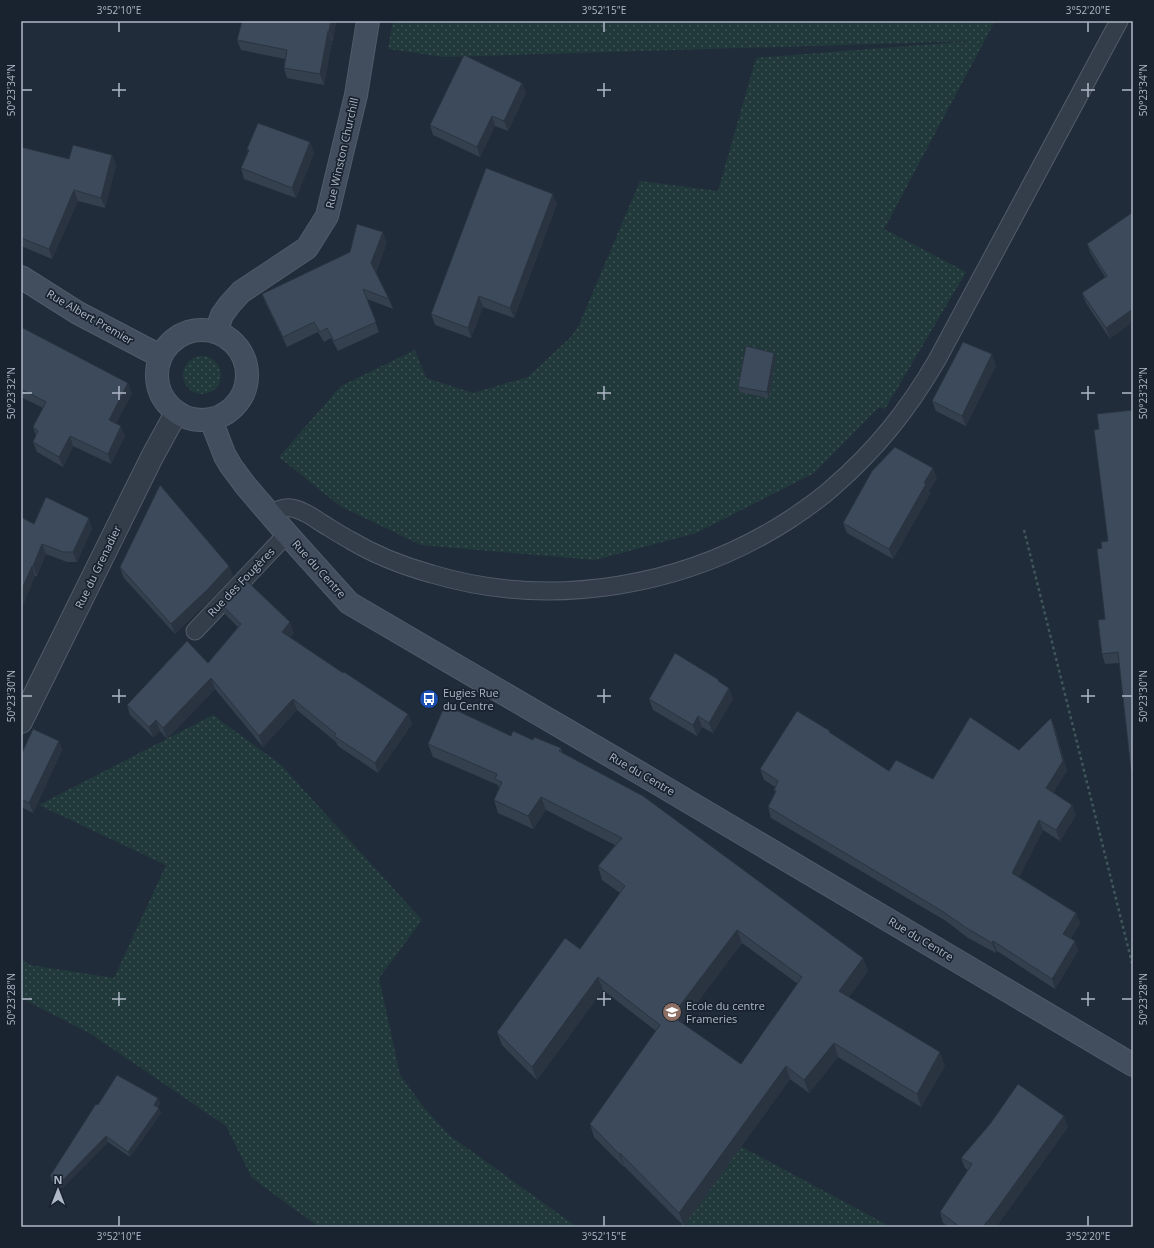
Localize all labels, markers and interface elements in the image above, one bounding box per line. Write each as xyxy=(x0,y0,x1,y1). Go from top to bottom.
text: 3°52'10"E xyxy=(97,3,141,17)
text: 3°52'15"E xyxy=(582,3,626,17)
text: 3°52'20"E xyxy=(1066,3,1110,17)
text: 50°23'34"N xyxy=(4,64,18,116)
text: 50°23'34"N xyxy=(1136,64,1150,116)
street label: Rue Winston Churchill xyxy=(322,96,362,210)
street label: Rue Albert Premier xyxy=(44,286,137,348)
text: 50°23'32"N xyxy=(4,367,18,419)
text: 50°23'32"N xyxy=(1136,367,1150,419)
street label: Rue du Grenadier xyxy=(71,522,124,611)
street label: Rue du Centre xyxy=(289,536,349,601)
street label: Rue des Fougères xyxy=(204,544,278,619)
text: 50°23'30"N xyxy=(4,670,18,722)
text: 50°23'30"N xyxy=(1136,670,1150,722)
place label: Eugies Rue du Centre xyxy=(443,685,499,713)
bus stop icon: Eugies Rue du Centre xyxy=(418,688,440,710)
street label: Rue du Centre xyxy=(607,749,678,798)
street label: Rue du Centre xyxy=(886,913,957,964)
text: 50°23'28"N xyxy=(4,973,18,1025)
text: 50°23'28"N xyxy=(1136,973,1150,1025)
place label: Ecole du centre Frameries xyxy=(686,998,765,1026)
school or university icon: Ecole du centre Frameries xyxy=(661,1001,683,1023)
north arrow xyxy=(38,1170,78,1210)
text: N xyxy=(54,1172,62,1187)
text: 3°52'10"E xyxy=(97,1229,141,1243)
text: 3°52'15"E xyxy=(582,1229,626,1243)
text: 3°52'20"E xyxy=(1066,1229,1110,1243)

